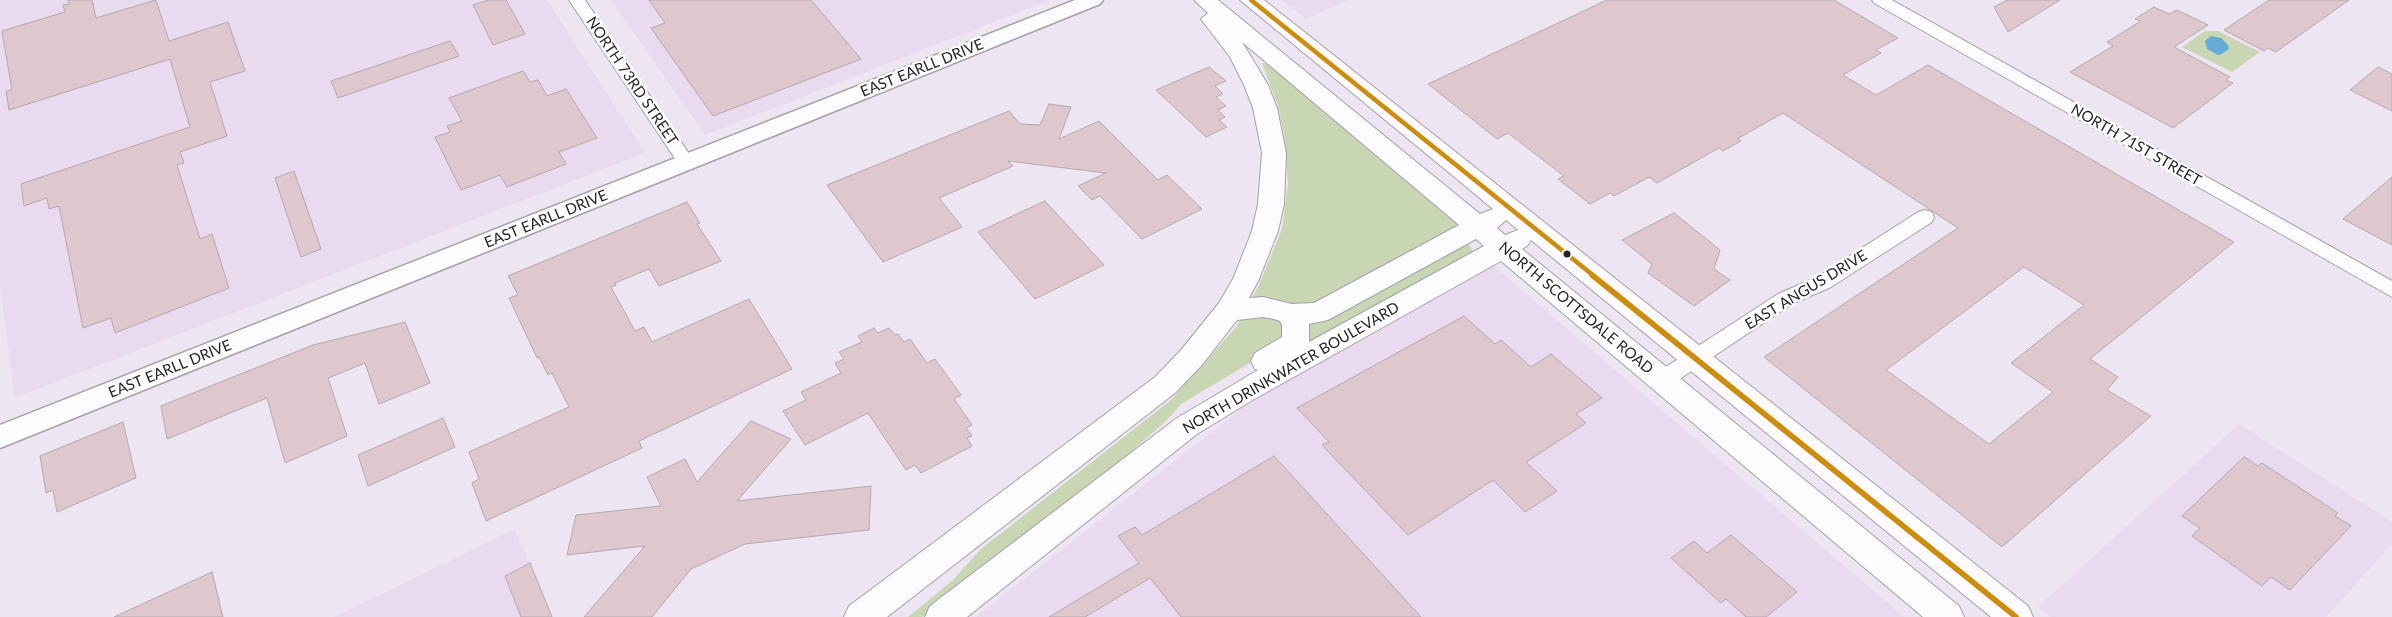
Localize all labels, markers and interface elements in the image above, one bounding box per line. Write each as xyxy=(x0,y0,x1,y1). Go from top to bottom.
street label: NORTH 73RD STREET xyxy=(582,13,682,149)
street label: EAST EARLL DRIVE xyxy=(858,35,986,101)
street label: NORTH 71ST STREET xyxy=(2068,100,2204,190)
street label: EAST EARLL DRIVE xyxy=(482,186,610,252)
street label: NORTH SCOTTSDALE ROAD xyxy=(1495,238,1657,378)
street label: EAST ANGUS DRIVE xyxy=(1742,246,1870,334)
unlabelled marker xyxy=(1562,249,1572,259)
street label: NORTH DRINKWATER BOULEVARD xyxy=(1179,298,1403,438)
street label: EAST EARLL DRIVE xyxy=(106,336,234,402)

